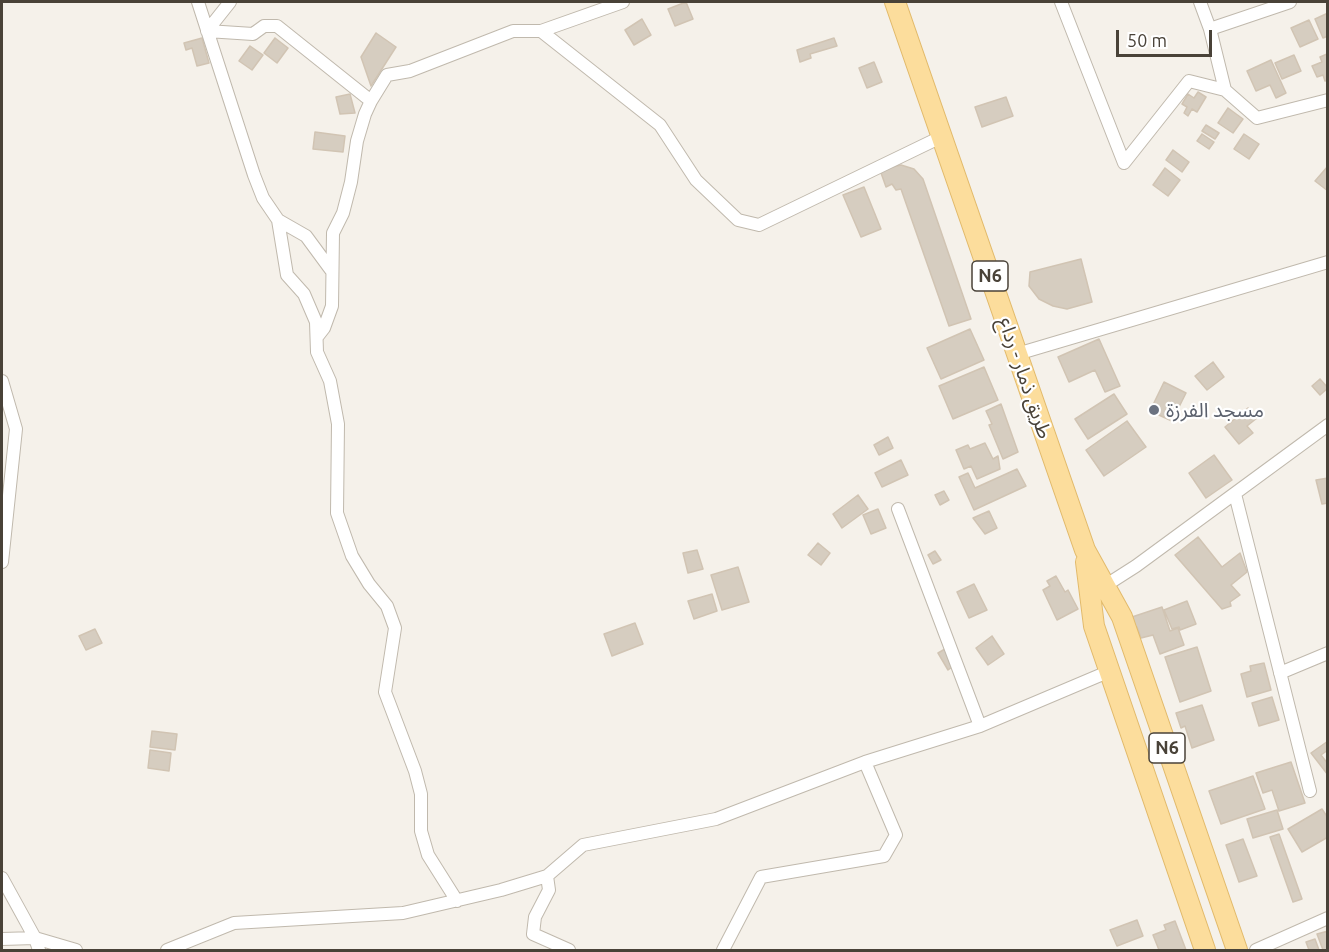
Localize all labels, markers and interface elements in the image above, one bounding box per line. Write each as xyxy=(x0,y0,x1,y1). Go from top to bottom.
scale bar xyxy=(1119,18,1215,56)
text: 50 m xyxy=(1127,30,1167,50)
road number: N6 xyxy=(972,261,1008,291)
street label: طريق ذمار - رداع xyxy=(993,314,1057,442)
place label: مسجد الفرزة xyxy=(1166,398,1264,422)
marker: مسجد الفرزة xyxy=(1147,403,1161,417)
road number: N6 xyxy=(1149,733,1185,763)

